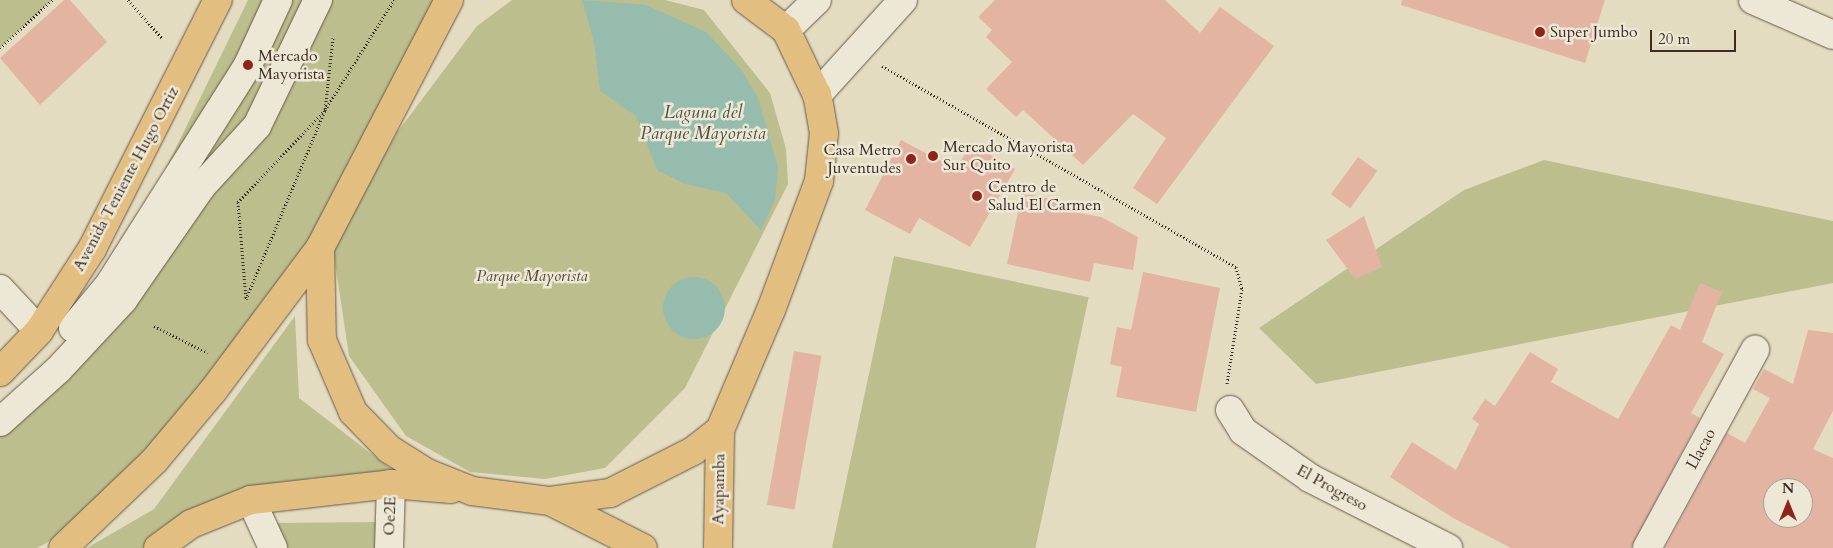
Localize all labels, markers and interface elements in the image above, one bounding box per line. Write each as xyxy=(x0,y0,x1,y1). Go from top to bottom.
scale bar xyxy=(1653,20,1739,52)
place label: Super Jumbo xyxy=(1550,22,1638,42)
marker: Super Jumbo xyxy=(1534,26,1546,38)
text: 20 m xyxy=(1658,29,1690,49)
place label: Mercado Mayorista xyxy=(258,46,325,84)
marker: Mercado Mayorista xyxy=(242,59,254,71)
street label: Avenida Teniente Hugo Ortiz xyxy=(69,84,183,274)
water label: Laguna del Parque Mayorista xyxy=(640,103,766,146)
place label: Mercado Mayorista Sur Quito xyxy=(943,137,1074,175)
place label: Casa Metro Juventudes xyxy=(823,140,901,178)
marker: Mercado Mayorista Sur Quito xyxy=(927,150,939,162)
marker: Casa Metro Juventudes xyxy=(905,153,917,165)
place label: Centro de Salud El Carmen xyxy=(988,177,1102,215)
marker: Centro de Salud El Carmen xyxy=(970,189,984,203)
park label: Parque Mayorista xyxy=(476,266,588,286)
street label: Llacao xyxy=(1682,425,1720,473)
street label: Ayapamba xyxy=(709,453,729,525)
street label: El Progreso xyxy=(1293,461,1371,515)
north arrow xyxy=(1763,478,1813,528)
text: N xyxy=(1782,479,1794,498)
street label: Oe2E xyxy=(380,496,400,536)

